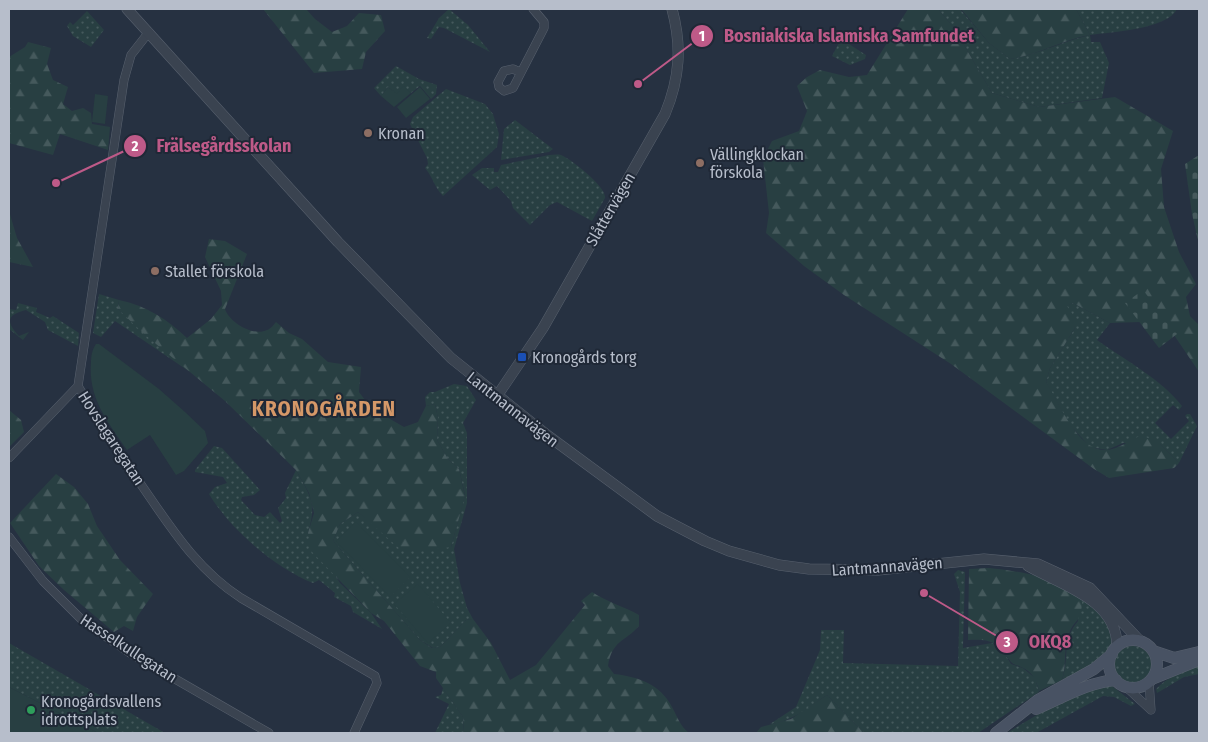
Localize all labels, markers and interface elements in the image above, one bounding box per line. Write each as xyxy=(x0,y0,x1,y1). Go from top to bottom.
callout: Bosniakiska Islamiska Samfundet xyxy=(689,19,985,52)
text: Bosniakiska Islamiska Samfundet xyxy=(724,25,975,47)
text: 1 xyxy=(699,27,705,45)
place label: Kronan xyxy=(378,124,425,143)
marker: Kronan xyxy=(362,127,374,139)
callout: Frälsegårdsskolan xyxy=(122,129,302,162)
text: Frälsegårdsskolan xyxy=(157,135,291,157)
text: 2 xyxy=(131,137,139,155)
place label: Vällingklockan förskola xyxy=(710,145,804,182)
marker: Vällingklockan förskola xyxy=(694,157,706,169)
street label: Slåttervägen xyxy=(582,169,639,249)
place label: Stallet förskola xyxy=(165,262,264,281)
marker: Stallet förskola xyxy=(149,265,161,277)
place label: Kronogårds torg xyxy=(532,348,637,367)
marker: Kronogårds torg xyxy=(516,351,528,363)
street label: Lantmannavägen xyxy=(463,368,562,451)
street label: Hovslagaregatan xyxy=(74,388,149,489)
district label: KRONOGÅRDEN xyxy=(252,394,396,422)
street label: Lantmannavägen xyxy=(831,553,943,580)
street label: Hasselkullegatan xyxy=(77,610,181,687)
callout: OKQ8 xyxy=(994,625,1081,658)
text: OKQ8 xyxy=(1029,631,1072,653)
text: 3 xyxy=(1002,633,1011,651)
place label: Kronogårdsvallens idrottsplats xyxy=(41,692,162,729)
marker: Kronogårdsvallens idrottsplats xyxy=(25,704,37,716)

